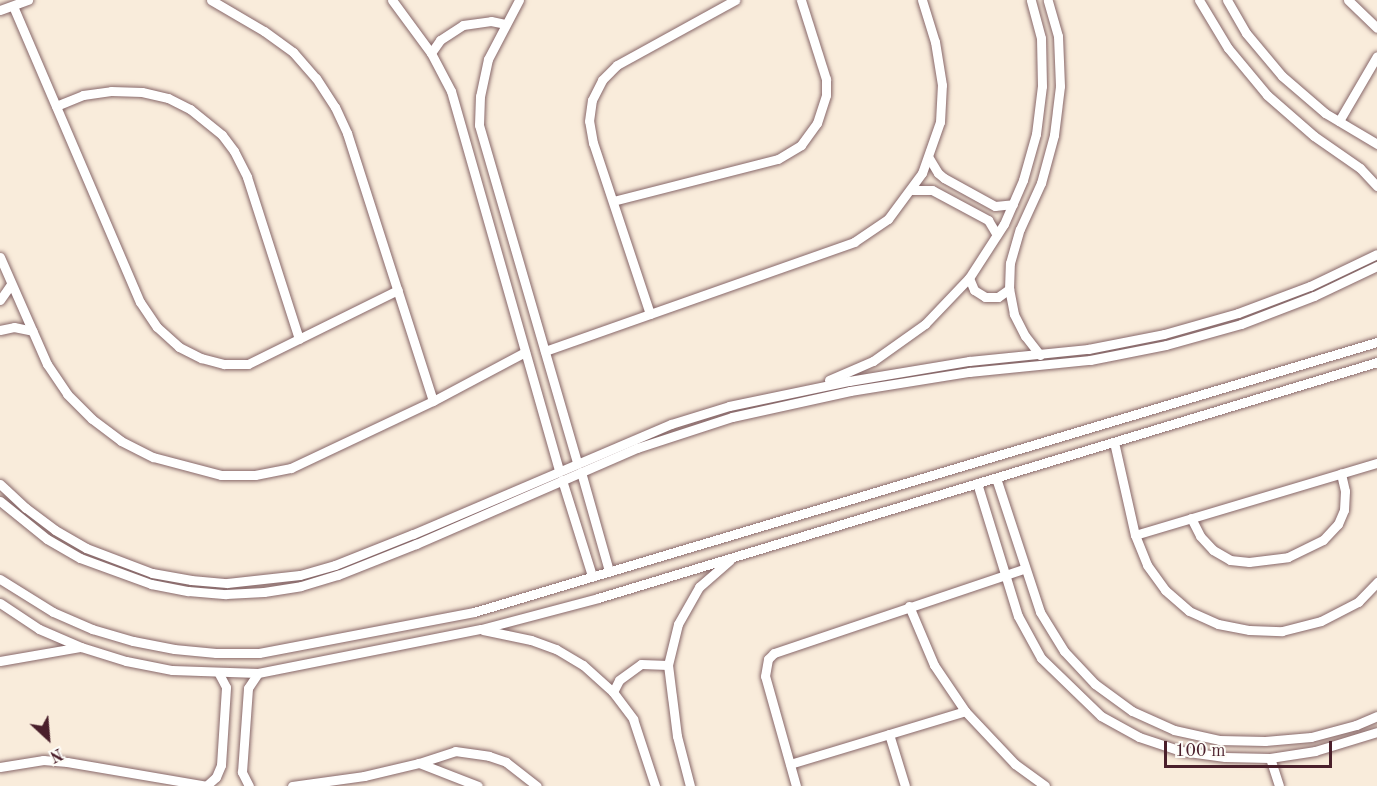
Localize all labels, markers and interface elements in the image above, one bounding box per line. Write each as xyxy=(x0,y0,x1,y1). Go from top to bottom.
north arrow xyxy=(18,708,78,768)
scale bar xyxy=(1167,729,1335,767)
text: 100 m xyxy=(1175,742,1226,760)
text: N xyxy=(47,744,65,764)

